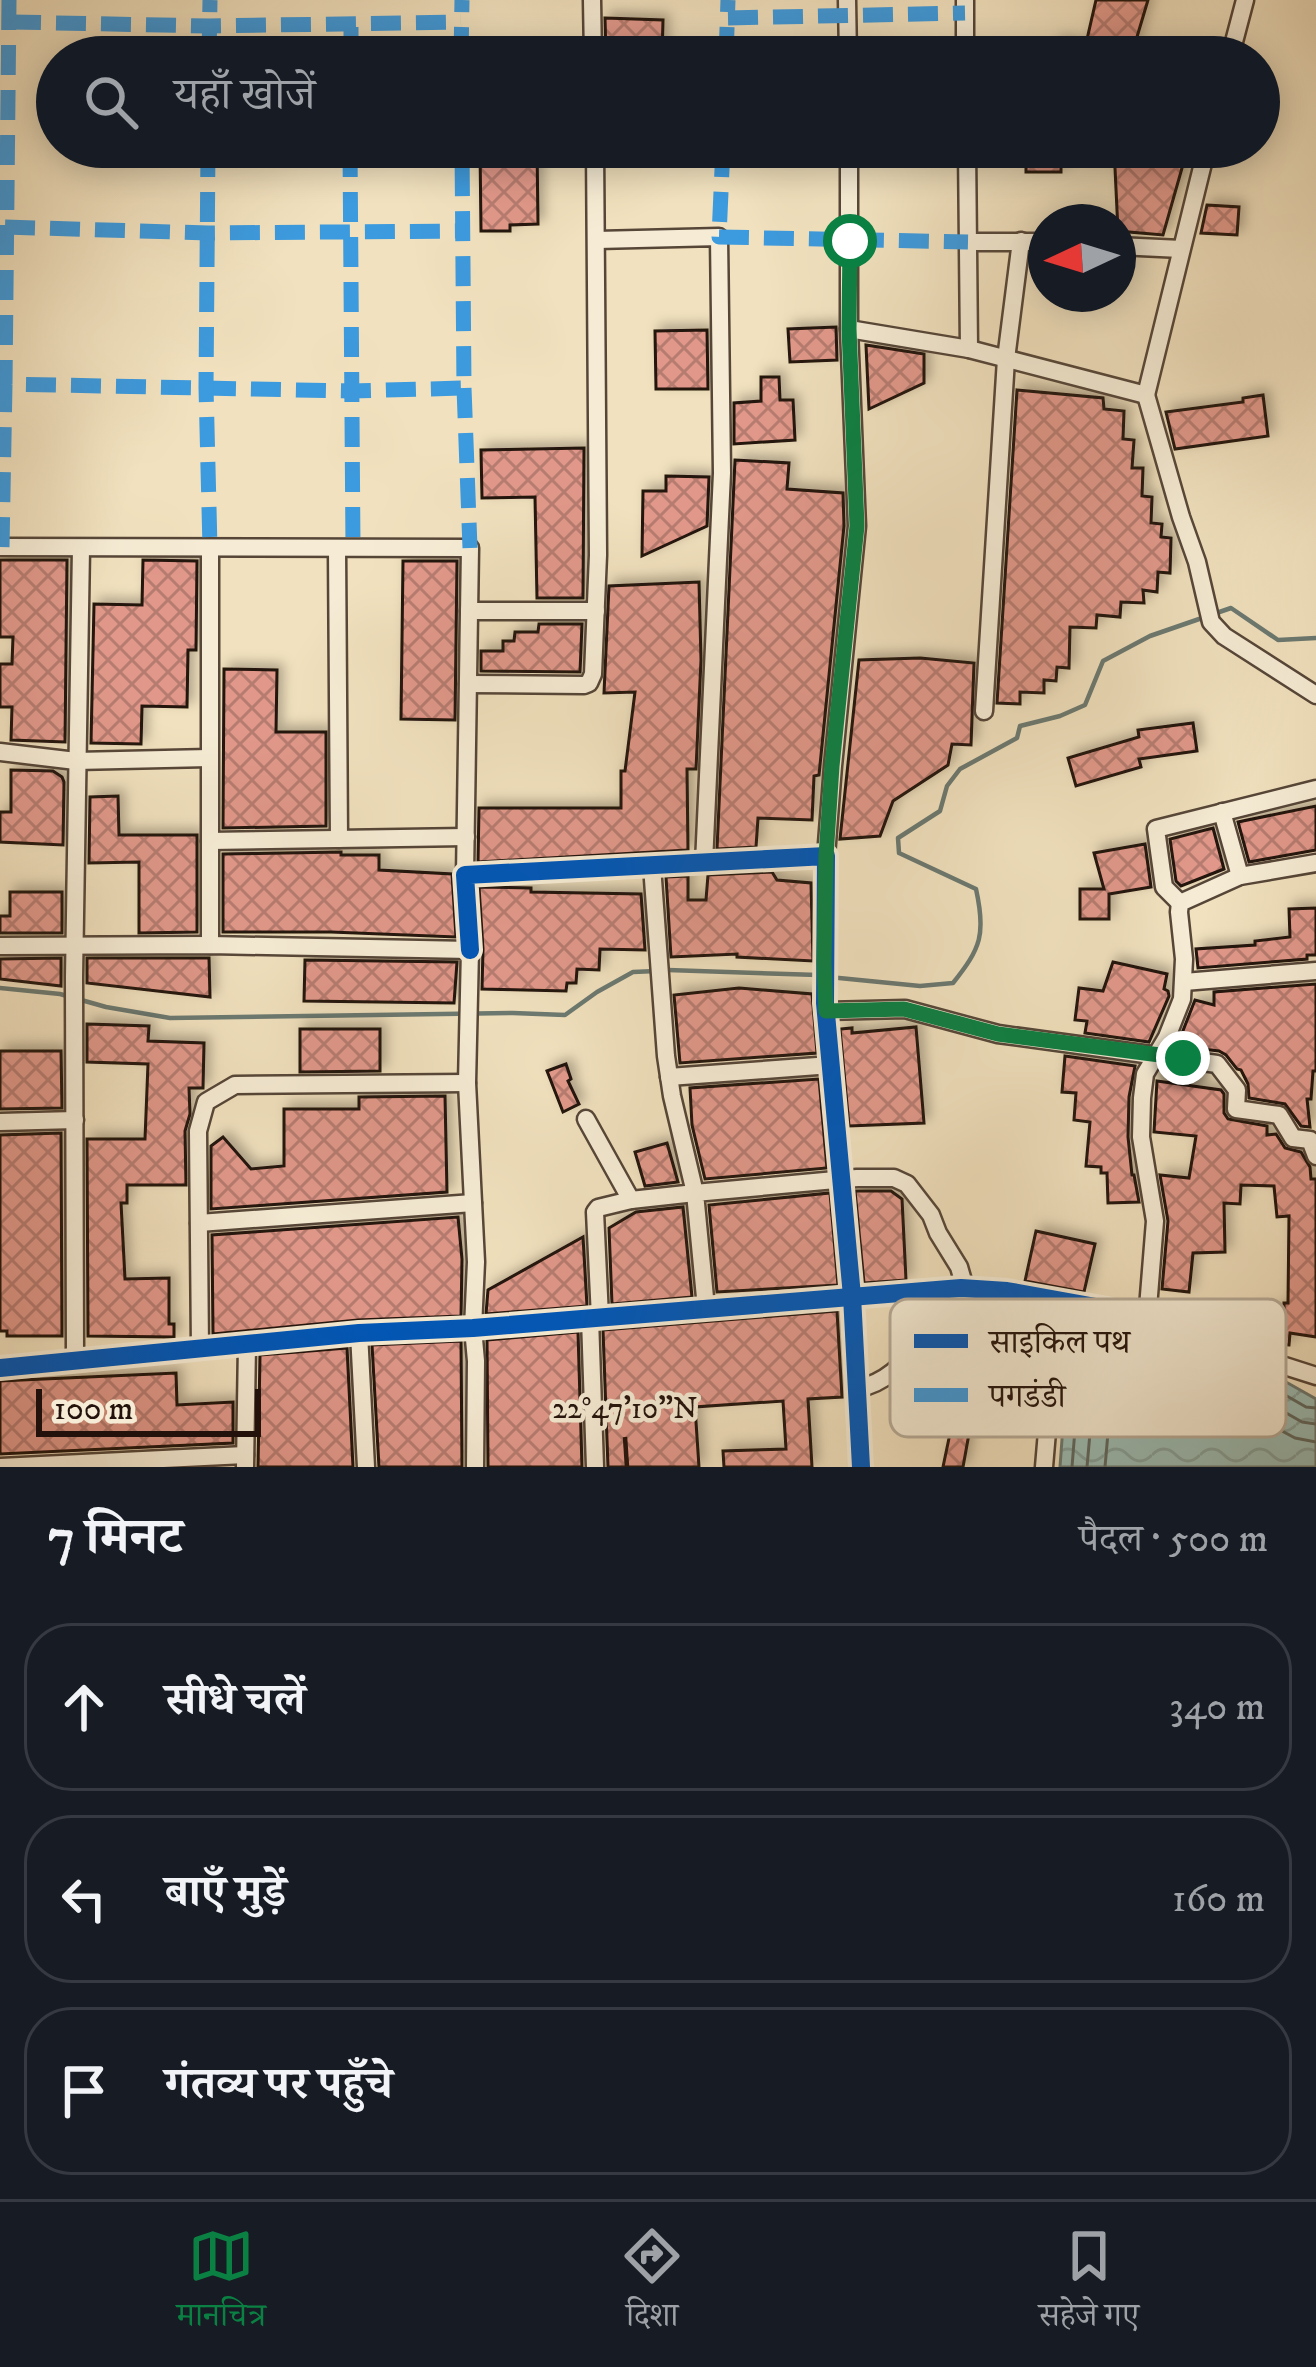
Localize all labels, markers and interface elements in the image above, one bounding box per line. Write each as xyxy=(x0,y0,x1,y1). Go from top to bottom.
search box xyxy=(36,36,1280,168)
text: यहाँ खोजें xyxy=(174,68,315,124)
icon: search xyxy=(78,69,144,135)
north arrow xyxy=(1028,204,1136,312)
route start xyxy=(823,214,877,268)
route end xyxy=(1156,1031,1210,1085)
legend xyxy=(890,1299,1286,1437)
text: साइकिल पथ xyxy=(987,1323,1132,1364)
text: पगडंडी xyxy=(987,1377,1068,1418)
scale bar xyxy=(36,1383,261,1436)
text: 100 m xyxy=(54,1389,133,1430)
text: 22°47'10"N xyxy=(552,1391,698,1428)
text: 7 मिनट xyxy=(48,1506,182,1570)
text: पैदल · 500 m xyxy=(1079,1515,1268,1564)
text: सीधे चलें xyxy=(165,1673,305,1729)
icon: ahead xyxy=(51,1674,117,1740)
text: 340 m xyxy=(1169,1683,1265,1732)
text: बाएँ मुड़ें xyxy=(165,1865,286,1921)
icon: left xyxy=(51,1866,117,1932)
text: 160 m xyxy=(1172,1875,1265,1924)
text: गंतव्य पर पहुँचे xyxy=(165,2057,392,2113)
icon: arrive xyxy=(51,2058,117,2124)
tab: मानचित्र xyxy=(177,2223,266,2347)
tab: दिशा xyxy=(619,2223,685,2347)
tab: सहेजे गए xyxy=(1038,2223,1139,2347)

